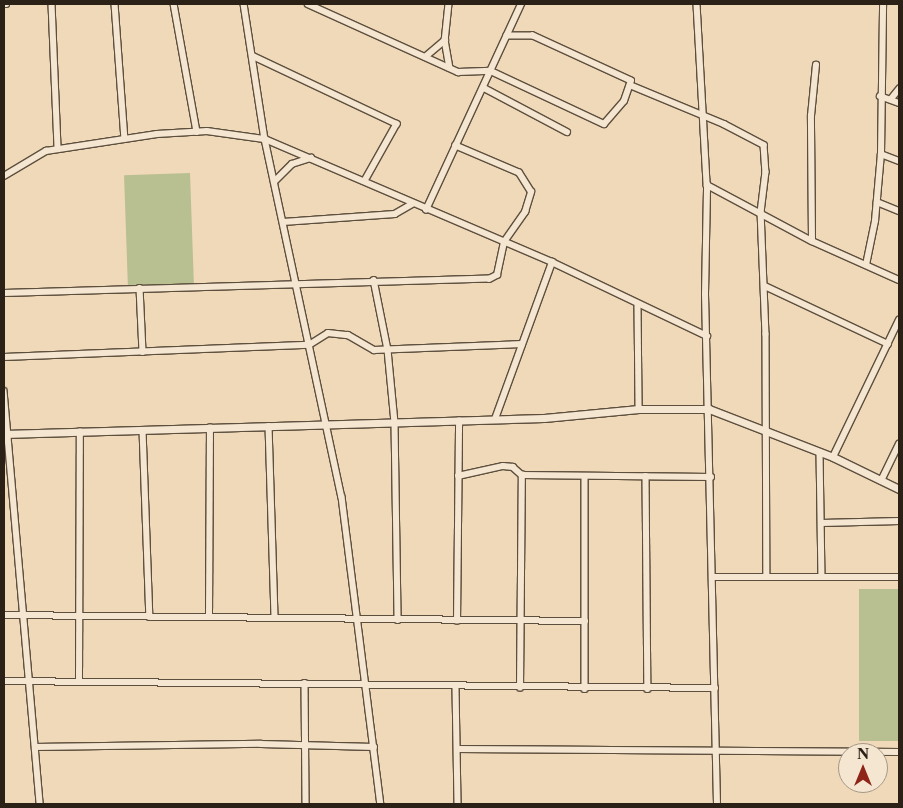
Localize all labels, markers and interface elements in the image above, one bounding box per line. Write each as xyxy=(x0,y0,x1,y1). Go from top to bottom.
north arrow xyxy=(838,743,888,793)
text: N xyxy=(857,745,869,763)

